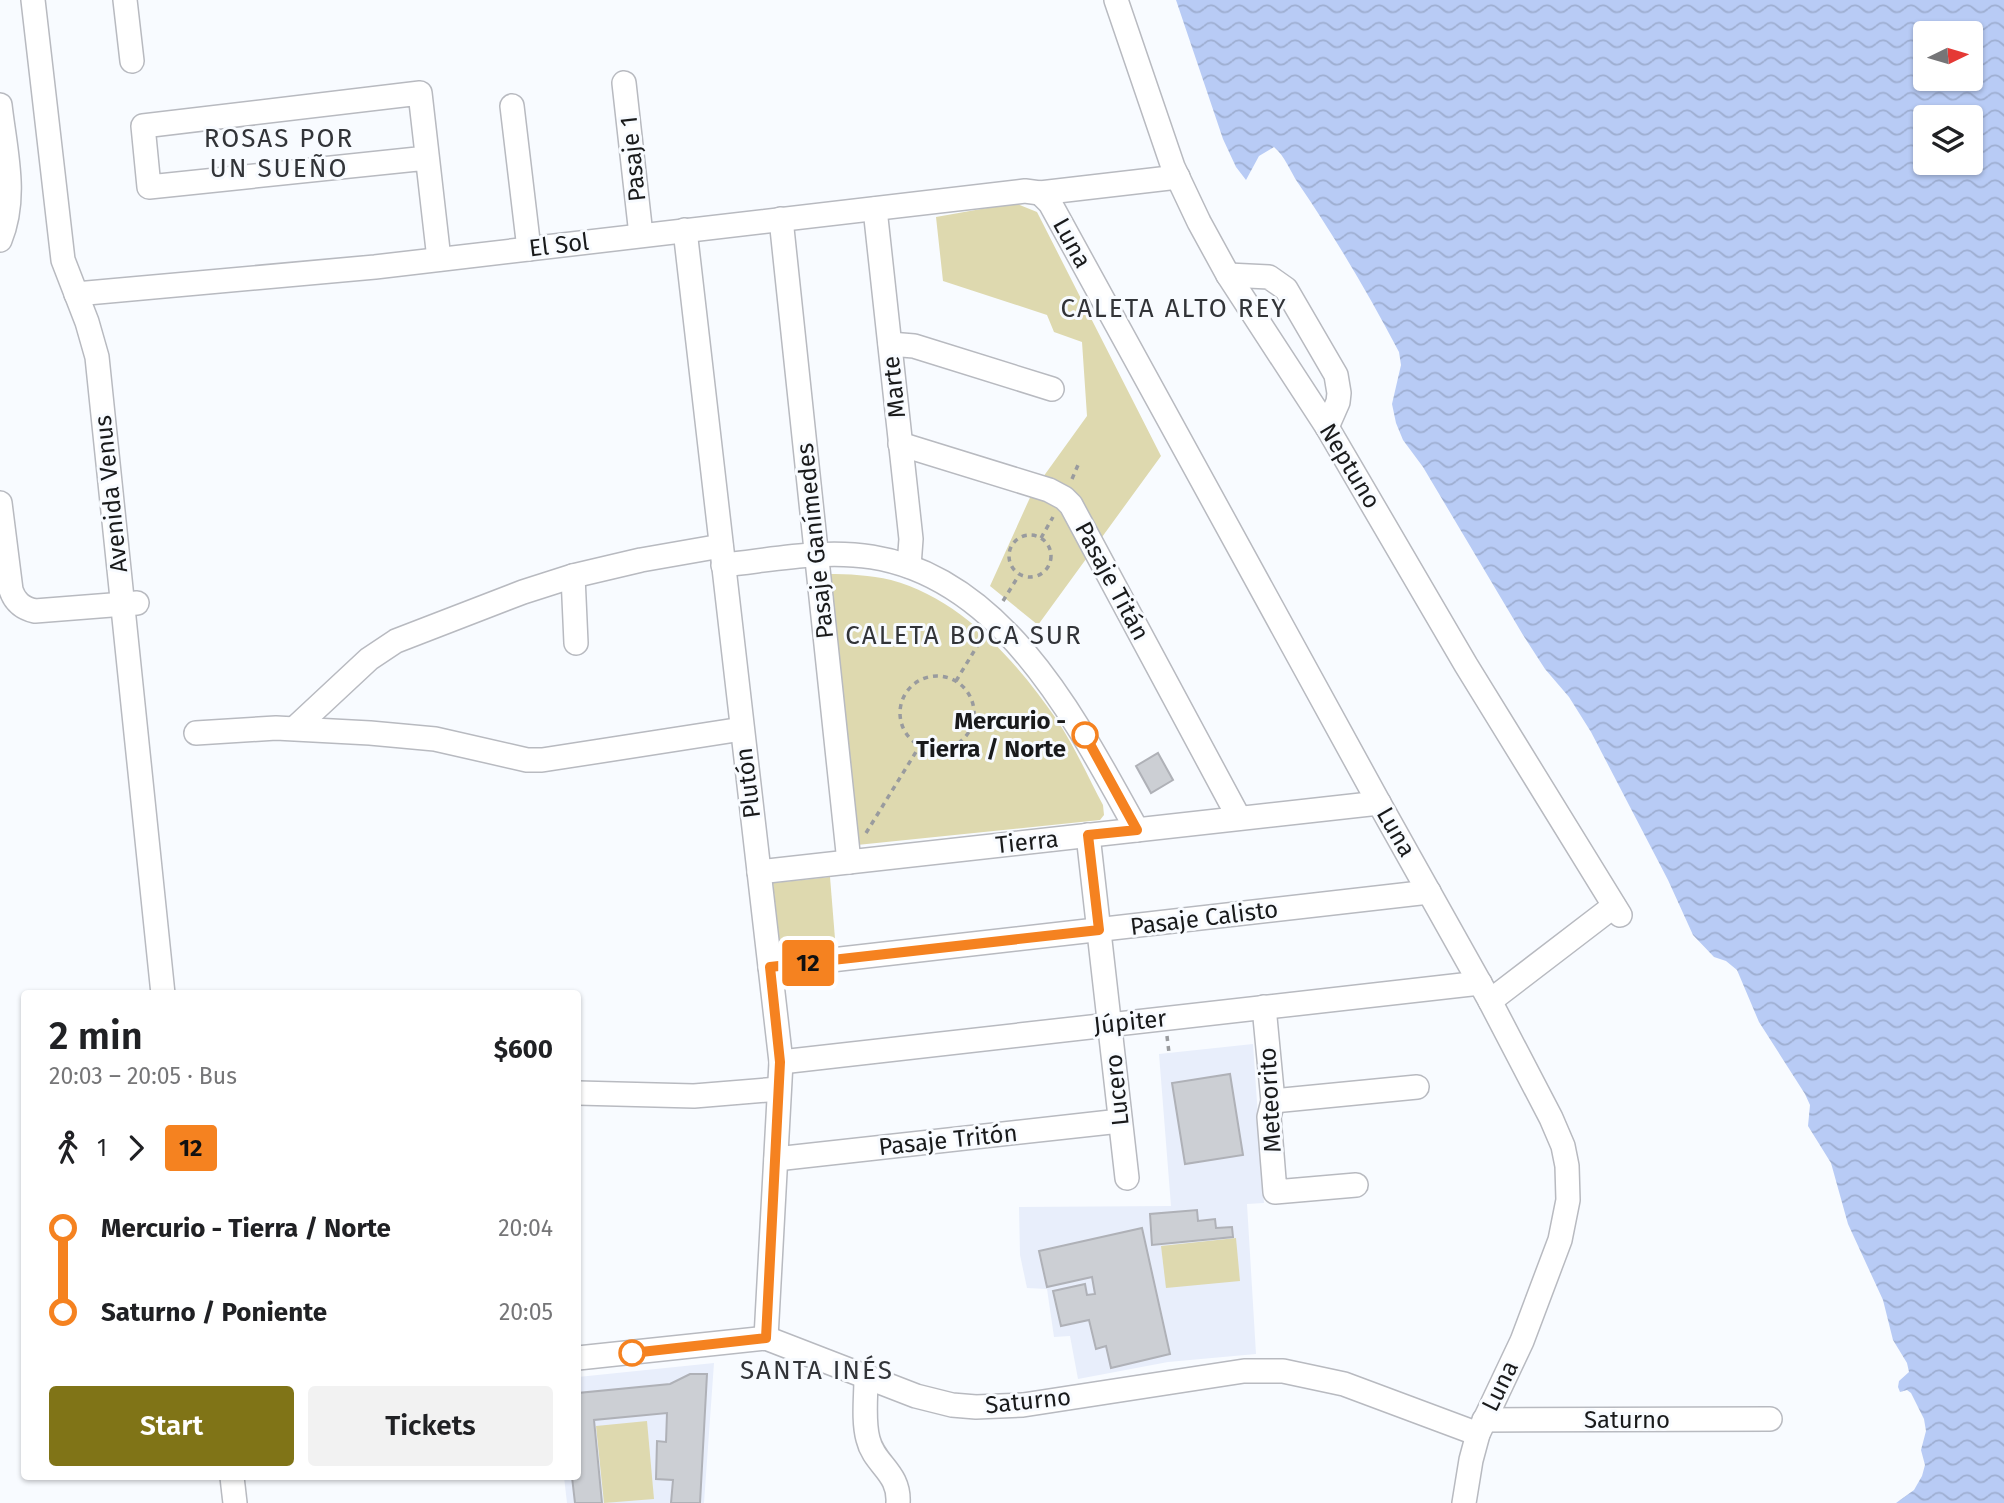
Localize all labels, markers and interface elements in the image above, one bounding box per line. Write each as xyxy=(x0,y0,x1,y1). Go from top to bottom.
north arrow xyxy=(1913,21,1983,91)
map controls xyxy=(1913,21,1983,175)
button: layers xyxy=(1913,105,1983,175)
street label: Pasaje 1 xyxy=(615,115,651,203)
district label: ROSAS POR UN SUEÑO xyxy=(204,123,354,184)
street label: Luna xyxy=(1047,213,1097,273)
street label: El Sol xyxy=(527,227,591,263)
district label: CALETA ALTO REY xyxy=(1060,293,1288,324)
street label: Marte xyxy=(877,355,911,419)
street label: Avenida Venus xyxy=(89,414,133,574)
street label: Neptuno xyxy=(1314,418,1386,514)
street label: Pasaje Ganímedes xyxy=(791,442,839,640)
street label: Pasaje Titán xyxy=(1069,517,1155,645)
district label: CALETA BOCA SUR xyxy=(845,620,1083,651)
place label: Mercurio - Tierra / Norte xyxy=(916,707,1066,763)
marker: Mercurio - Tierra / Norte xyxy=(1072,722,1098,748)
street label: Plutón xyxy=(730,746,766,820)
street label: Luna xyxy=(1371,802,1421,862)
street label: Tierra xyxy=(994,825,1060,859)
street label: Pasaje Calisto xyxy=(1128,895,1280,941)
line badge: 12 xyxy=(776,940,840,986)
text: 12 xyxy=(796,949,820,977)
street label: Júpiter xyxy=(1092,1004,1168,1040)
text: 2 min xyxy=(49,1013,143,1059)
text: $600 xyxy=(494,1034,553,1065)
street label: Meteorito xyxy=(1253,1047,1287,1153)
street label: Lucero xyxy=(1099,1053,1135,1127)
text: 20:03 – 20:05 · Bus xyxy=(49,1062,237,1090)
street label: Pasaje Tritón xyxy=(877,1119,1019,1161)
icon: walk xyxy=(49,1129,87,1167)
icon: forward xyxy=(117,1129,155,1167)
text: 1 xyxy=(97,1134,107,1162)
text: 12 xyxy=(179,1134,203,1162)
text: Mercurio - Tierra / Norte xyxy=(101,1213,391,1244)
text: 20:04 xyxy=(498,1214,553,1242)
text: Saturno / Poniente xyxy=(101,1297,327,1328)
text: 20:05 xyxy=(499,1298,553,1326)
unlabelled marker xyxy=(619,1340,645,1366)
district label: SANTA INÉS xyxy=(740,1355,894,1386)
street label: Luna xyxy=(1476,1356,1524,1416)
street label: Saturno xyxy=(984,1383,1072,1419)
button: Start xyxy=(49,1386,294,1466)
button: Tickets xyxy=(308,1386,553,1466)
street label: Saturno xyxy=(1584,1406,1670,1434)

